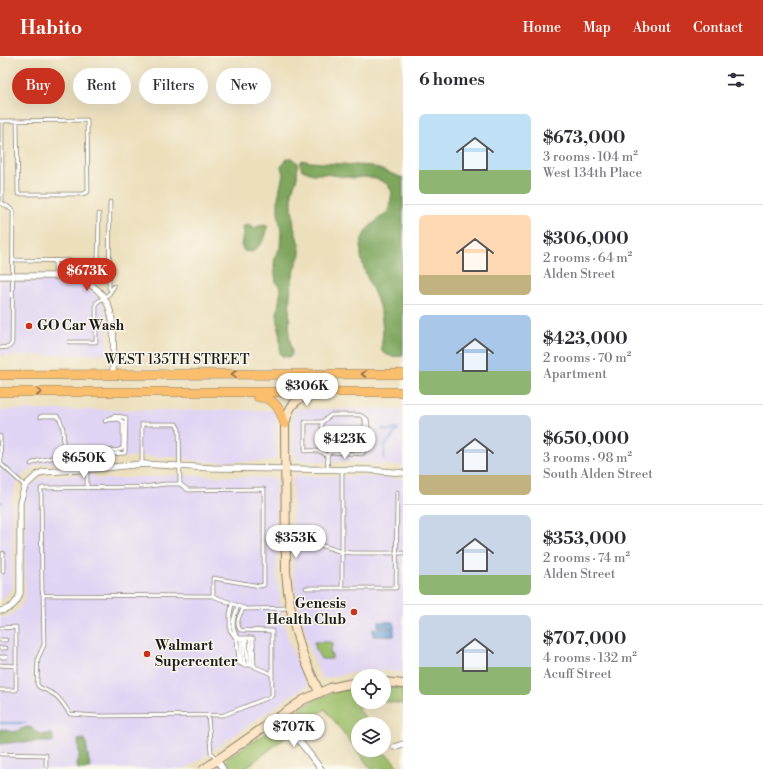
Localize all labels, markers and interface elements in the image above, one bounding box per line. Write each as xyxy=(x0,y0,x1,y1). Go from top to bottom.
text: Habito xyxy=(20,16,82,40)
text: Home xyxy=(523,19,561,37)
text: Map xyxy=(583,19,611,37)
text: About xyxy=(633,19,671,37)
text: Contact xyxy=(693,19,743,37)
chip: Buy xyxy=(12,68,65,104)
chip: Rent xyxy=(73,68,131,104)
chip: Filters xyxy=(139,68,208,104)
chip: New xyxy=(216,68,271,104)
text: 6 homes xyxy=(419,69,485,91)
icon: filters xyxy=(725,69,747,91)
text: $673,000 xyxy=(543,127,625,149)
icon: home xyxy=(451,130,499,178)
text: 3 rooms · 104 m² xyxy=(543,149,638,165)
text: West 134th Place xyxy=(543,165,642,181)
text: $306,000 xyxy=(543,228,629,250)
icon: home xyxy=(451,231,499,279)
text: 2 rooms · 64 m² xyxy=(543,250,632,266)
pin: $673K xyxy=(59,258,115,292)
text: $673K xyxy=(66,263,108,279)
text: Alden Street xyxy=(543,266,615,282)
place label: GO Car Wash xyxy=(37,317,124,335)
marker: GO Car Wash xyxy=(24,321,34,331)
text: $423,000 xyxy=(543,328,628,350)
icon: home xyxy=(451,331,499,379)
text: 2 rooms · 70 m² xyxy=(543,350,631,366)
street label: WEST 135TH STREET xyxy=(103,351,250,369)
text: Apartment xyxy=(543,366,607,382)
one-way arrow xyxy=(231,370,237,378)
one-way arrow xyxy=(361,370,367,378)
pin: $306K xyxy=(279,373,335,407)
text: $306K xyxy=(285,378,329,394)
one-way arrow xyxy=(36,388,42,396)
pin: $423K xyxy=(317,426,373,460)
text: $650,000 xyxy=(543,428,629,450)
text: $423K xyxy=(324,431,366,447)
icon: home xyxy=(451,431,499,479)
pin: $650K xyxy=(56,445,112,479)
text: $650K xyxy=(62,450,106,466)
text: 3 rooms · 98 m² xyxy=(543,450,632,466)
text: South Alden Street xyxy=(543,466,653,482)
pin: $353K xyxy=(268,525,324,559)
text: $353,000 xyxy=(543,528,626,550)
text: $353K xyxy=(275,530,317,546)
icon: home xyxy=(451,531,499,579)
text: 2 rooms · 74 m² xyxy=(543,550,630,566)
text: Alden Street xyxy=(543,566,615,582)
place label: Genesis Health Club xyxy=(267,595,346,629)
marker: Genesis Health Club xyxy=(349,607,359,617)
text: $707,000 xyxy=(543,628,626,650)
icon: home xyxy=(451,631,499,679)
place label: Walmart Supercenter xyxy=(154,637,238,671)
marker: Walmart Supercenter xyxy=(142,649,152,659)
text: 4 rooms · 132 m² xyxy=(543,650,637,666)
text: Acuff Street xyxy=(543,666,612,682)
map controls xyxy=(351,669,391,757)
button: locate xyxy=(351,669,391,709)
pin: $707K xyxy=(266,714,322,748)
button: layers xyxy=(351,717,391,757)
text: $707K xyxy=(273,719,315,735)

